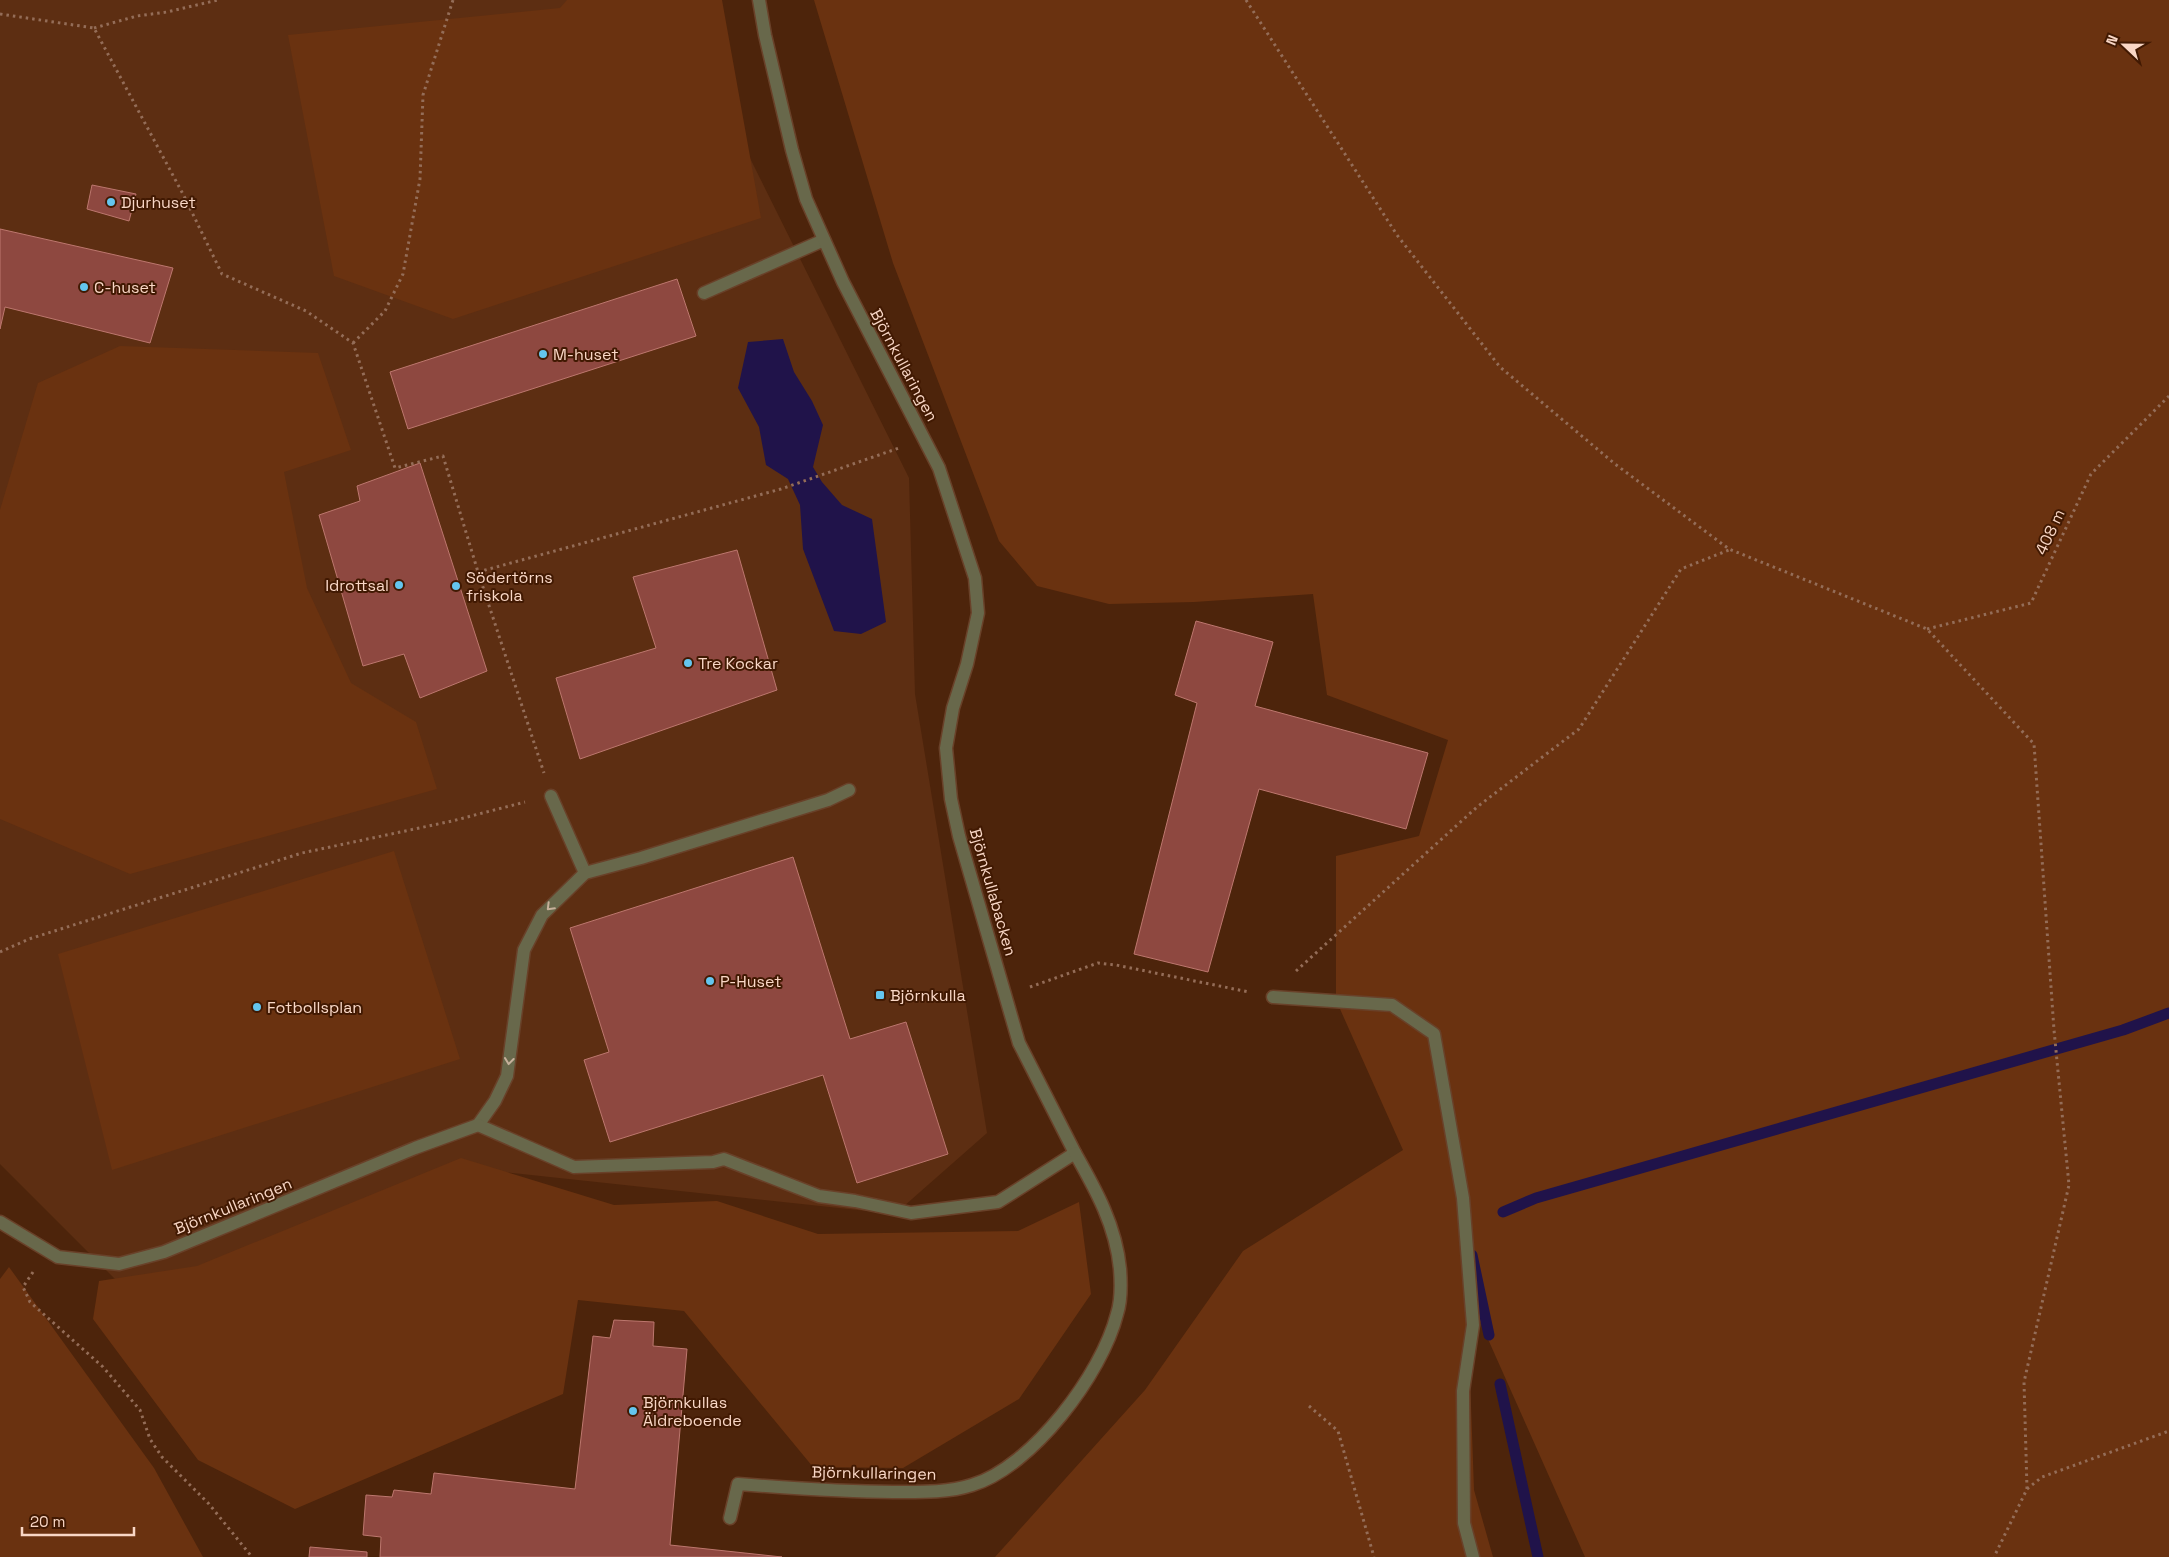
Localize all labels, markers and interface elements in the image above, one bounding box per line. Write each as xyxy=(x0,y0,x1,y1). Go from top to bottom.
north arrow xyxy=(2099,20,2149,70)
text: N xyxy=(2102,32,2122,48)
place label: Djurhuset xyxy=(121,192,196,213)
marker: Djurhuset xyxy=(105,196,117,208)
place label: C-huset xyxy=(94,277,156,298)
marker: C-huset xyxy=(78,281,90,293)
street label: Björnkullaringen xyxy=(865,305,943,425)
place label: M-huset xyxy=(553,344,619,365)
marker: M-huset xyxy=(537,348,549,360)
street label: 408 m xyxy=(2030,506,2070,558)
place label: Södertörns friskola xyxy=(466,567,553,606)
place label: Idrottsal xyxy=(325,575,389,596)
marker: Idrottsal xyxy=(393,579,405,591)
marker: Södertörns friskola xyxy=(450,580,462,592)
place label: Tre Kockar xyxy=(698,653,778,674)
marker: Tre Kockar xyxy=(682,657,694,669)
street label: Björnkullabacken xyxy=(965,826,1021,958)
one-way arrow xyxy=(547,902,556,911)
place label: P-Huset xyxy=(720,971,782,992)
marker: P-Huset xyxy=(704,975,716,987)
place label: Björnkulla xyxy=(890,985,966,1006)
marker: Björnkulla xyxy=(874,989,886,1001)
place label: Fotbollsplan xyxy=(267,997,362,1018)
marker: Fotbollsplan xyxy=(251,1001,263,1013)
one-way arrow xyxy=(504,1057,514,1066)
street label: Björnkullaringen xyxy=(171,1173,295,1239)
place label: Björnkullas Äldreboende xyxy=(643,1392,742,1431)
marker: Björnkullas Äldreboende xyxy=(627,1405,639,1417)
street label: Björnkullaringen xyxy=(811,1461,937,1485)
scale bar xyxy=(22,1504,135,1536)
text: 20 m xyxy=(30,1512,65,1531)

